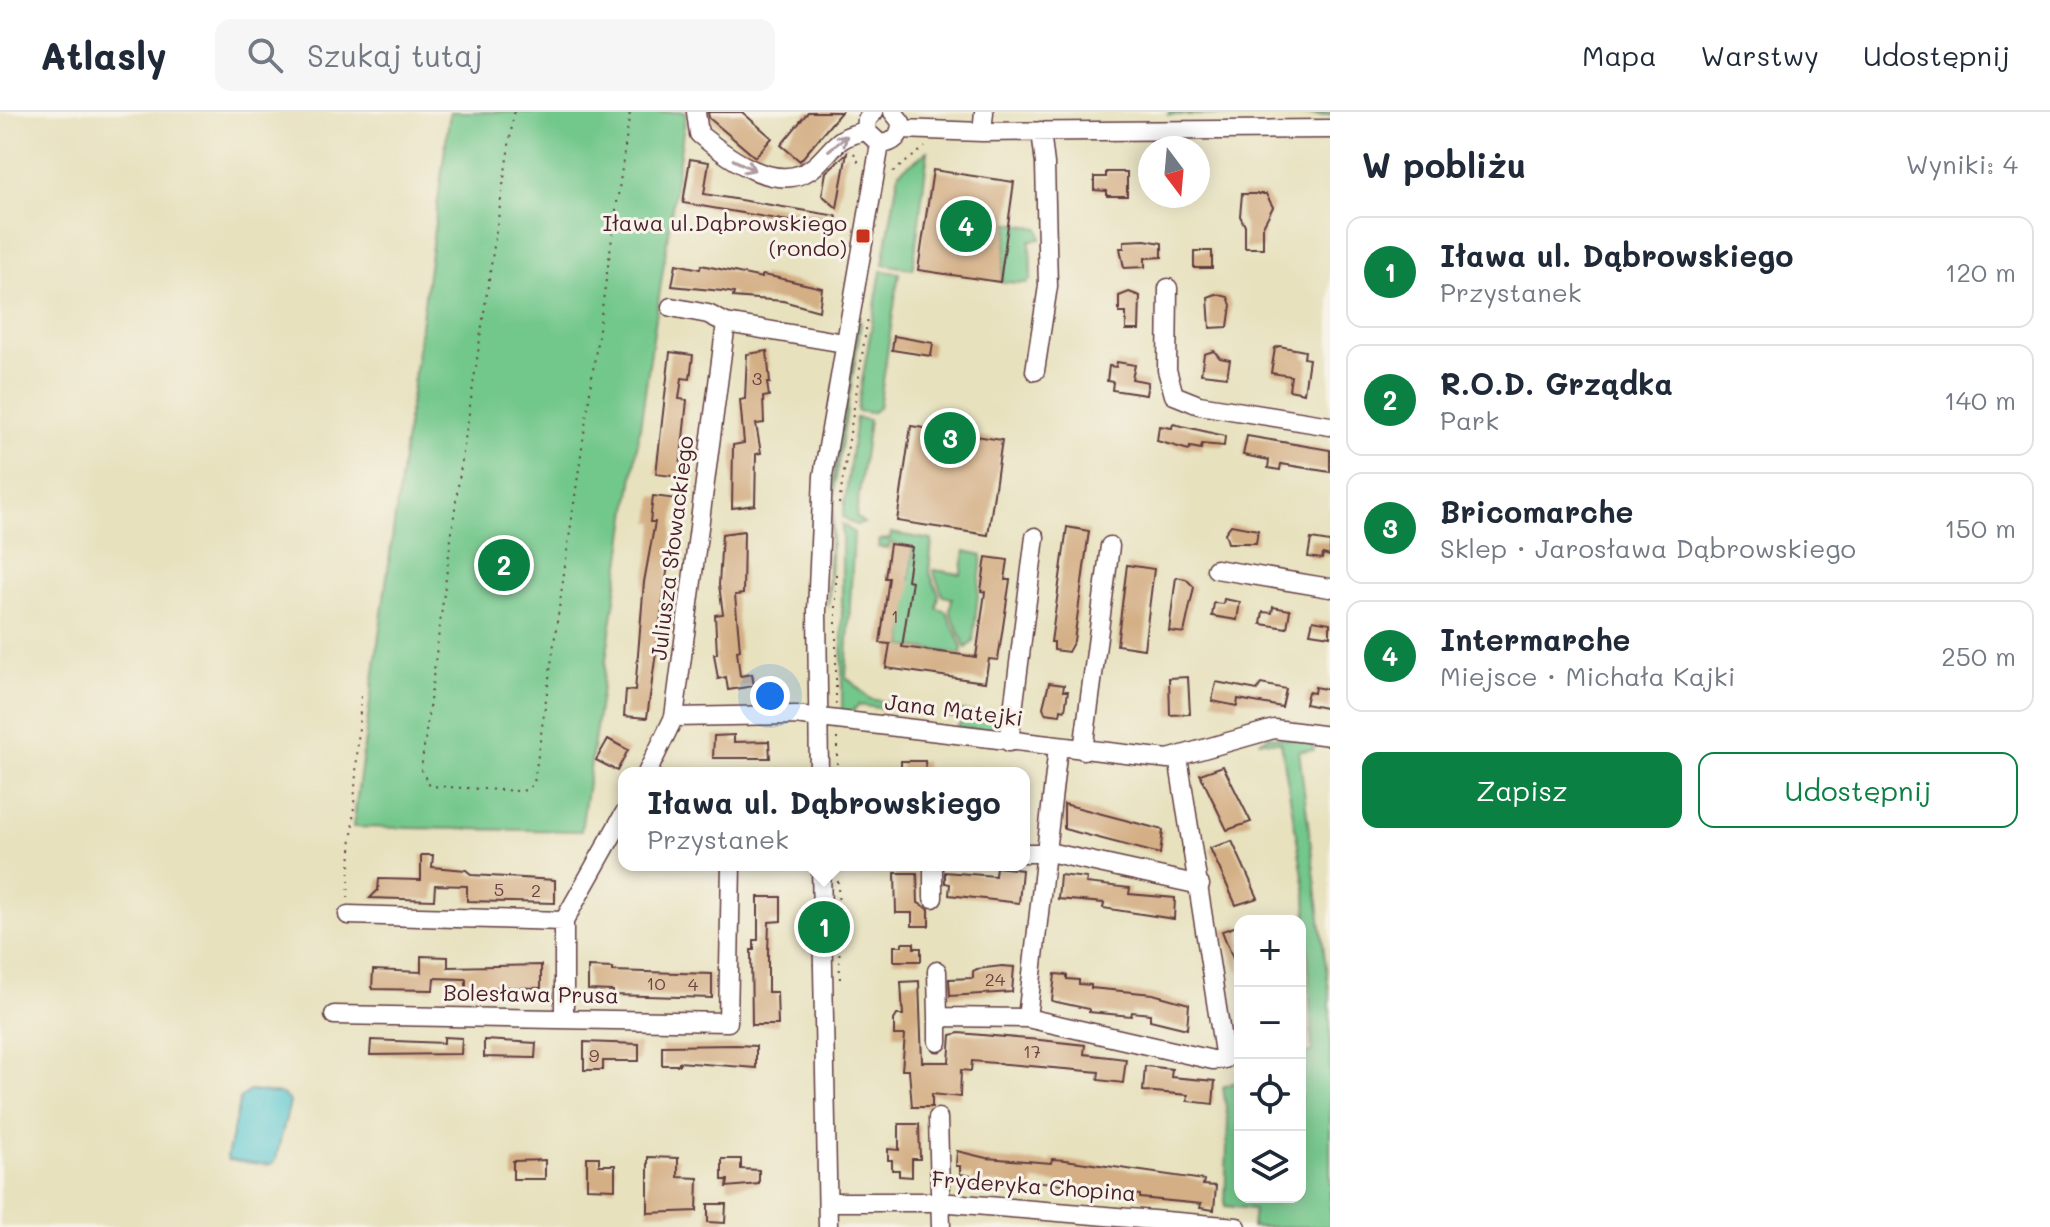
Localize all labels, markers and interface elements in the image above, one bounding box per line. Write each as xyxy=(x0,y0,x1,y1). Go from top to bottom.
search box xyxy=(215,19,775,91)
text: Atlasly xyxy=(40,30,167,80)
icon: search xyxy=(243,33,287,77)
text: Szukaj tutaj xyxy=(307,35,483,75)
text: Mapa xyxy=(1582,37,1657,73)
text: Warstwy xyxy=(1701,37,1819,73)
text: Udostępnij xyxy=(1863,37,2010,73)
one-way arrow xyxy=(828,134,849,152)
north arrow xyxy=(1138,136,1210,208)
text: W pobliżu xyxy=(1362,142,1526,187)
text: Wyniki: 4 xyxy=(1906,147,2018,181)
one-way arrow xyxy=(731,158,755,173)
pin: 4 xyxy=(940,196,992,256)
place label: Iława ul.Dąbrowskiego (rondo) xyxy=(602,208,847,262)
marker: Iława ul.Dąbrowskiego (rondo) xyxy=(854,227,872,245)
text: Iława ul. Dąbrowskiego xyxy=(1440,235,1794,275)
text: 1 xyxy=(1384,255,1396,289)
text: 120 m xyxy=(1945,255,2016,289)
text: Przystanek xyxy=(1440,275,1582,309)
text: R.O.D. Grządka xyxy=(1440,363,1673,403)
house number: 3 xyxy=(752,366,762,390)
text: 2 xyxy=(1383,383,1397,417)
text: 140 m xyxy=(1944,383,2016,417)
text: Park xyxy=(1440,403,1499,437)
pin: 3 xyxy=(924,408,976,468)
street label: Juliusza Słowackiego xyxy=(643,434,700,662)
text: Bricomarche xyxy=(1440,491,1633,531)
text: 3 xyxy=(1382,511,1398,545)
text: 150 m xyxy=(1944,511,2016,545)
text: Sklep · Jarosława Dąbrowskiego xyxy=(1440,531,1856,565)
pin: 2 xyxy=(478,535,530,595)
house number: 1 xyxy=(891,604,899,628)
text: Intermarche xyxy=(1440,619,1630,659)
text: 4 xyxy=(1382,639,1398,673)
text: 250 m xyxy=(1941,639,2016,673)
text: Miejsce · Michała Kajki xyxy=(1440,659,1735,693)
your location xyxy=(750,676,790,716)
street label: Jana Matejki xyxy=(883,687,1025,732)
button: Zapisz xyxy=(1362,752,1682,828)
button: Udostępnij xyxy=(1698,752,2018,828)
popup xyxy=(618,767,1030,871)
text: Iława ul. Dąbrowskiego xyxy=(647,782,1001,822)
text: Przystanek xyxy=(647,822,789,856)
house number: 5 xyxy=(494,877,504,901)
house number: 2 xyxy=(531,878,541,902)
pin: 1 xyxy=(798,897,850,957)
map controls xyxy=(1234,915,1306,1203)
button: + xyxy=(1234,915,1306,987)
house number: 24 xyxy=(985,967,1006,991)
house number: 10 xyxy=(646,971,666,995)
house number: 4 xyxy=(688,972,699,996)
street label: Bolesława Prusa xyxy=(443,977,619,1010)
button: − xyxy=(1234,987,1306,1059)
house number: 17 xyxy=(1023,1039,1041,1063)
house number: 9 xyxy=(589,1043,600,1067)
button: locate xyxy=(1234,1059,1306,1131)
button: layers xyxy=(1234,1131,1306,1203)
street label: Fryderyka Chopina xyxy=(931,1164,1137,1207)

